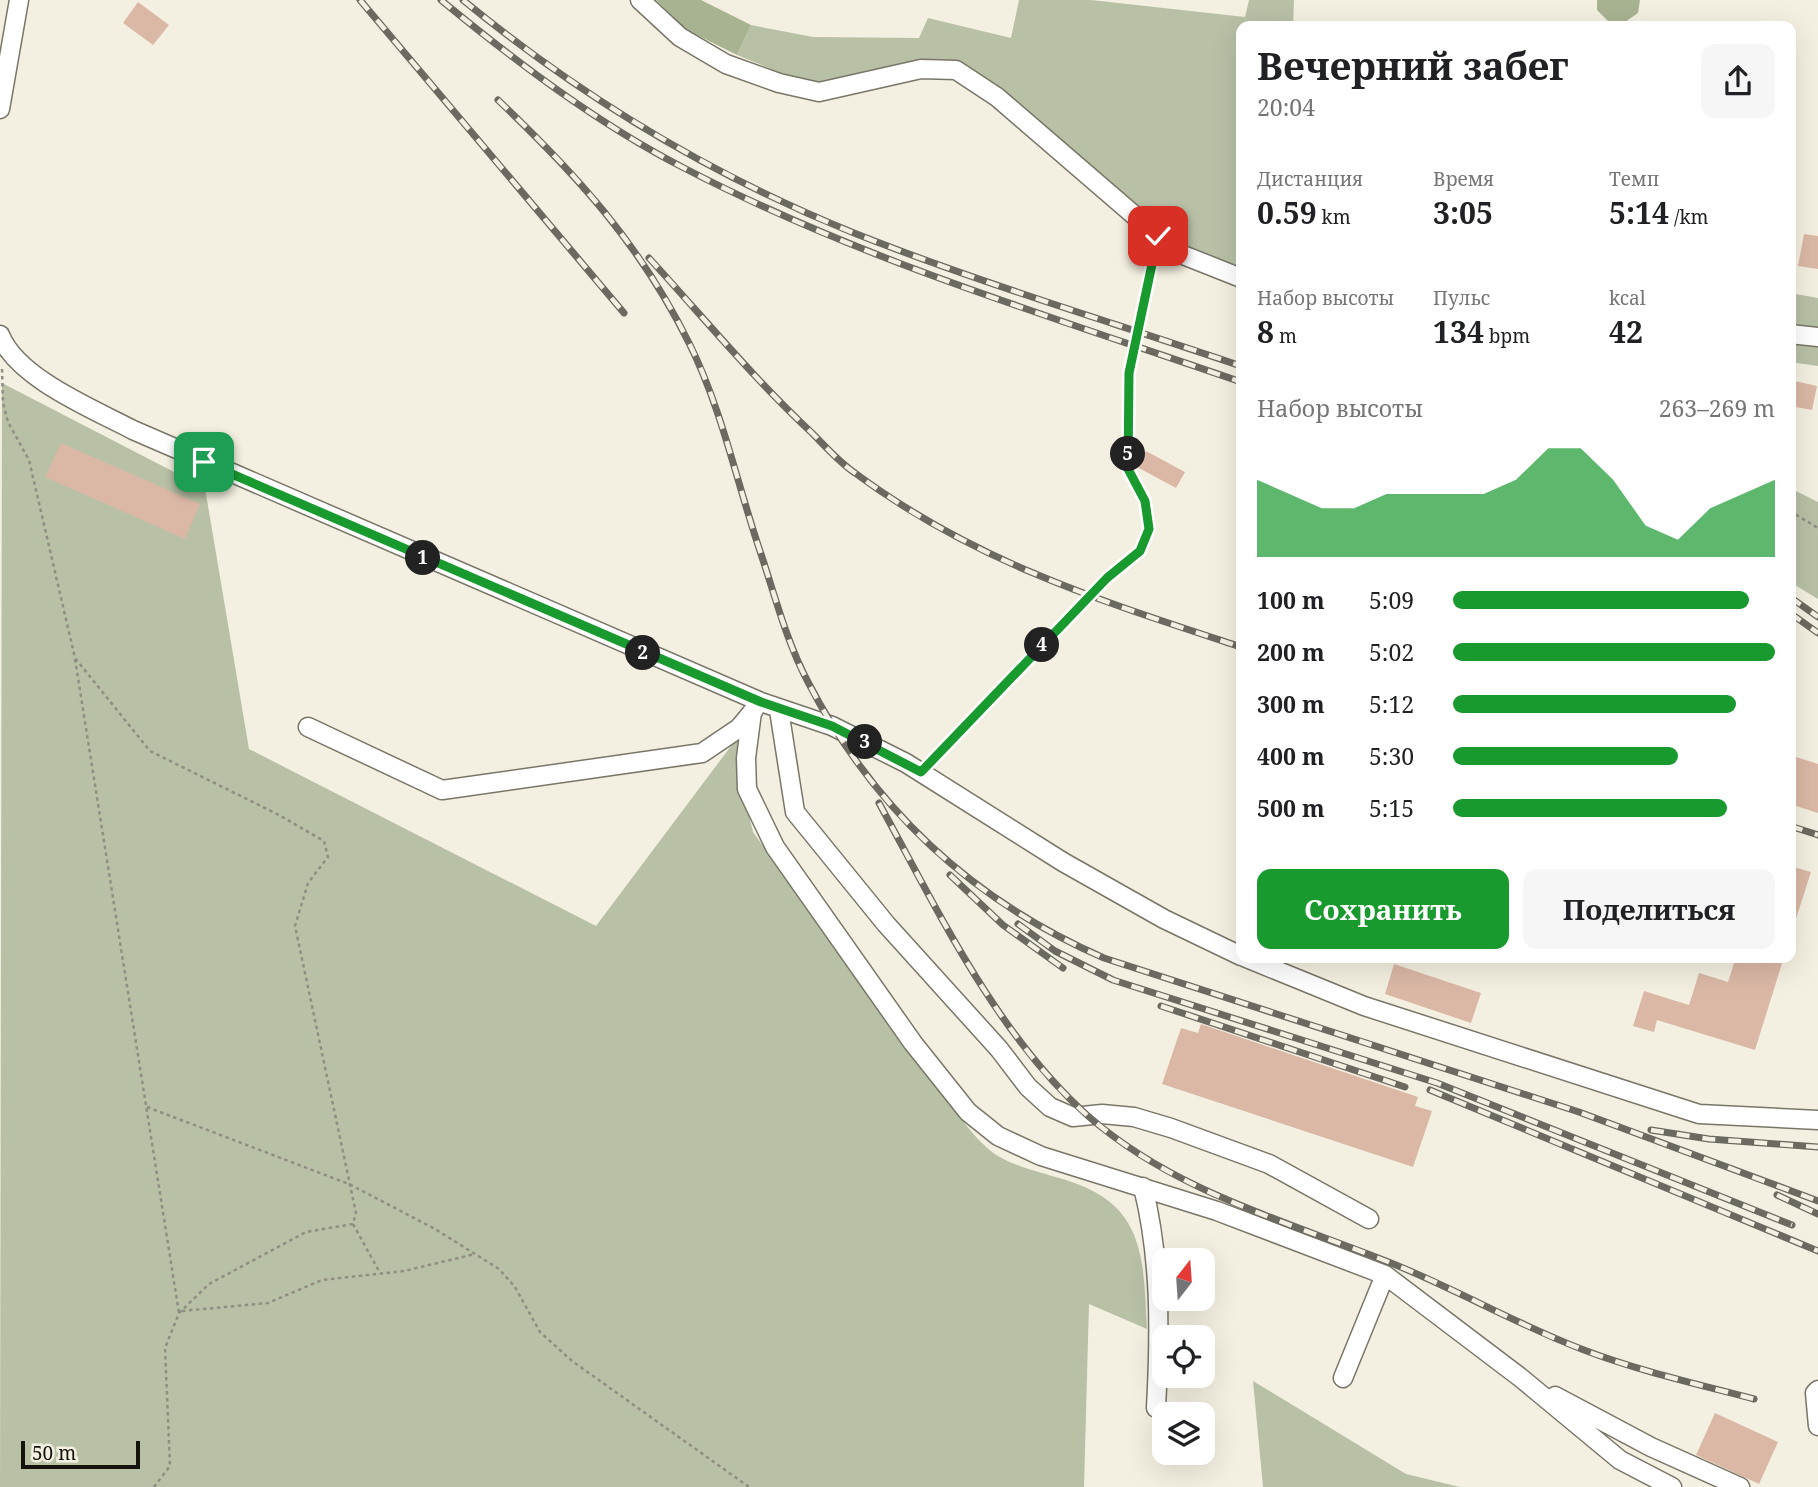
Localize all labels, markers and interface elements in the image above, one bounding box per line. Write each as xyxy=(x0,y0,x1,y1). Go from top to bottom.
text: Вечерний забег xyxy=(1257,39,1568,91)
button: share xyxy=(1701,44,1775,118)
text: 20:04 xyxy=(1257,91,1315,123)
text: Дистанция xyxy=(1257,166,1363,192)
text: Время xyxy=(1433,166,1494,192)
text: Темп xyxy=(1609,166,1659,192)
text: 0.59 xyxy=(1257,192,1317,233)
text: 3:05 xyxy=(1433,192,1493,233)
text: 5:14 xyxy=(1609,192,1669,233)
text: km xyxy=(1317,204,1351,230)
text: /km xyxy=(1669,204,1708,230)
pin xyxy=(1128,206,1188,266)
icon: check xyxy=(1139,217,1177,255)
text: Набор высоты xyxy=(1257,285,1394,311)
text: Пульс xyxy=(1433,285,1490,311)
text: kcal xyxy=(1609,285,1646,311)
text: 8 xyxy=(1257,311,1274,352)
text: 134 xyxy=(1433,311,1484,352)
text: 42 xyxy=(1609,311,1643,352)
text: m xyxy=(1274,323,1297,349)
text: bpm xyxy=(1484,323,1530,349)
text: Набор высоты xyxy=(1257,392,1423,424)
text: 263–269 m xyxy=(1659,392,1775,424)
pin xyxy=(174,432,234,492)
pin: 5 xyxy=(1110,436,1146,472)
text: 5 xyxy=(1122,440,1133,466)
icon: arrive xyxy=(185,443,223,481)
pin: 1 xyxy=(406,540,440,576)
text: 1 xyxy=(417,544,428,570)
text: 100 m xyxy=(1257,584,1325,616)
text: 5:09 xyxy=(1369,584,1414,616)
pin: 4 xyxy=(1024,628,1060,662)
text: 4 xyxy=(1036,631,1047,657)
pin: 2 xyxy=(626,636,660,670)
text: 200 m xyxy=(1257,636,1325,668)
text: 5:02 xyxy=(1369,636,1414,668)
text: 2 xyxy=(637,639,648,665)
text: 300 m xyxy=(1257,688,1325,720)
text: 5:12 xyxy=(1369,688,1414,720)
pin: 3 xyxy=(848,724,882,760)
text: 3 xyxy=(859,728,870,754)
text: 400 m xyxy=(1257,740,1325,772)
text: 5:30 xyxy=(1369,740,1414,772)
text: 500 m xyxy=(1257,792,1325,824)
text: 5:15 xyxy=(1369,792,1414,824)
button: Сохранить xyxy=(1257,869,1509,949)
button: Поделиться xyxy=(1523,869,1775,949)
north arrow xyxy=(1152,1248,1214,1311)
map controls xyxy=(1152,1248,1215,1465)
button: locate xyxy=(1152,1325,1215,1388)
button: layers xyxy=(1152,1402,1215,1465)
scale bar xyxy=(21,1438,140,1470)
text: 50 m xyxy=(32,1440,76,1466)

